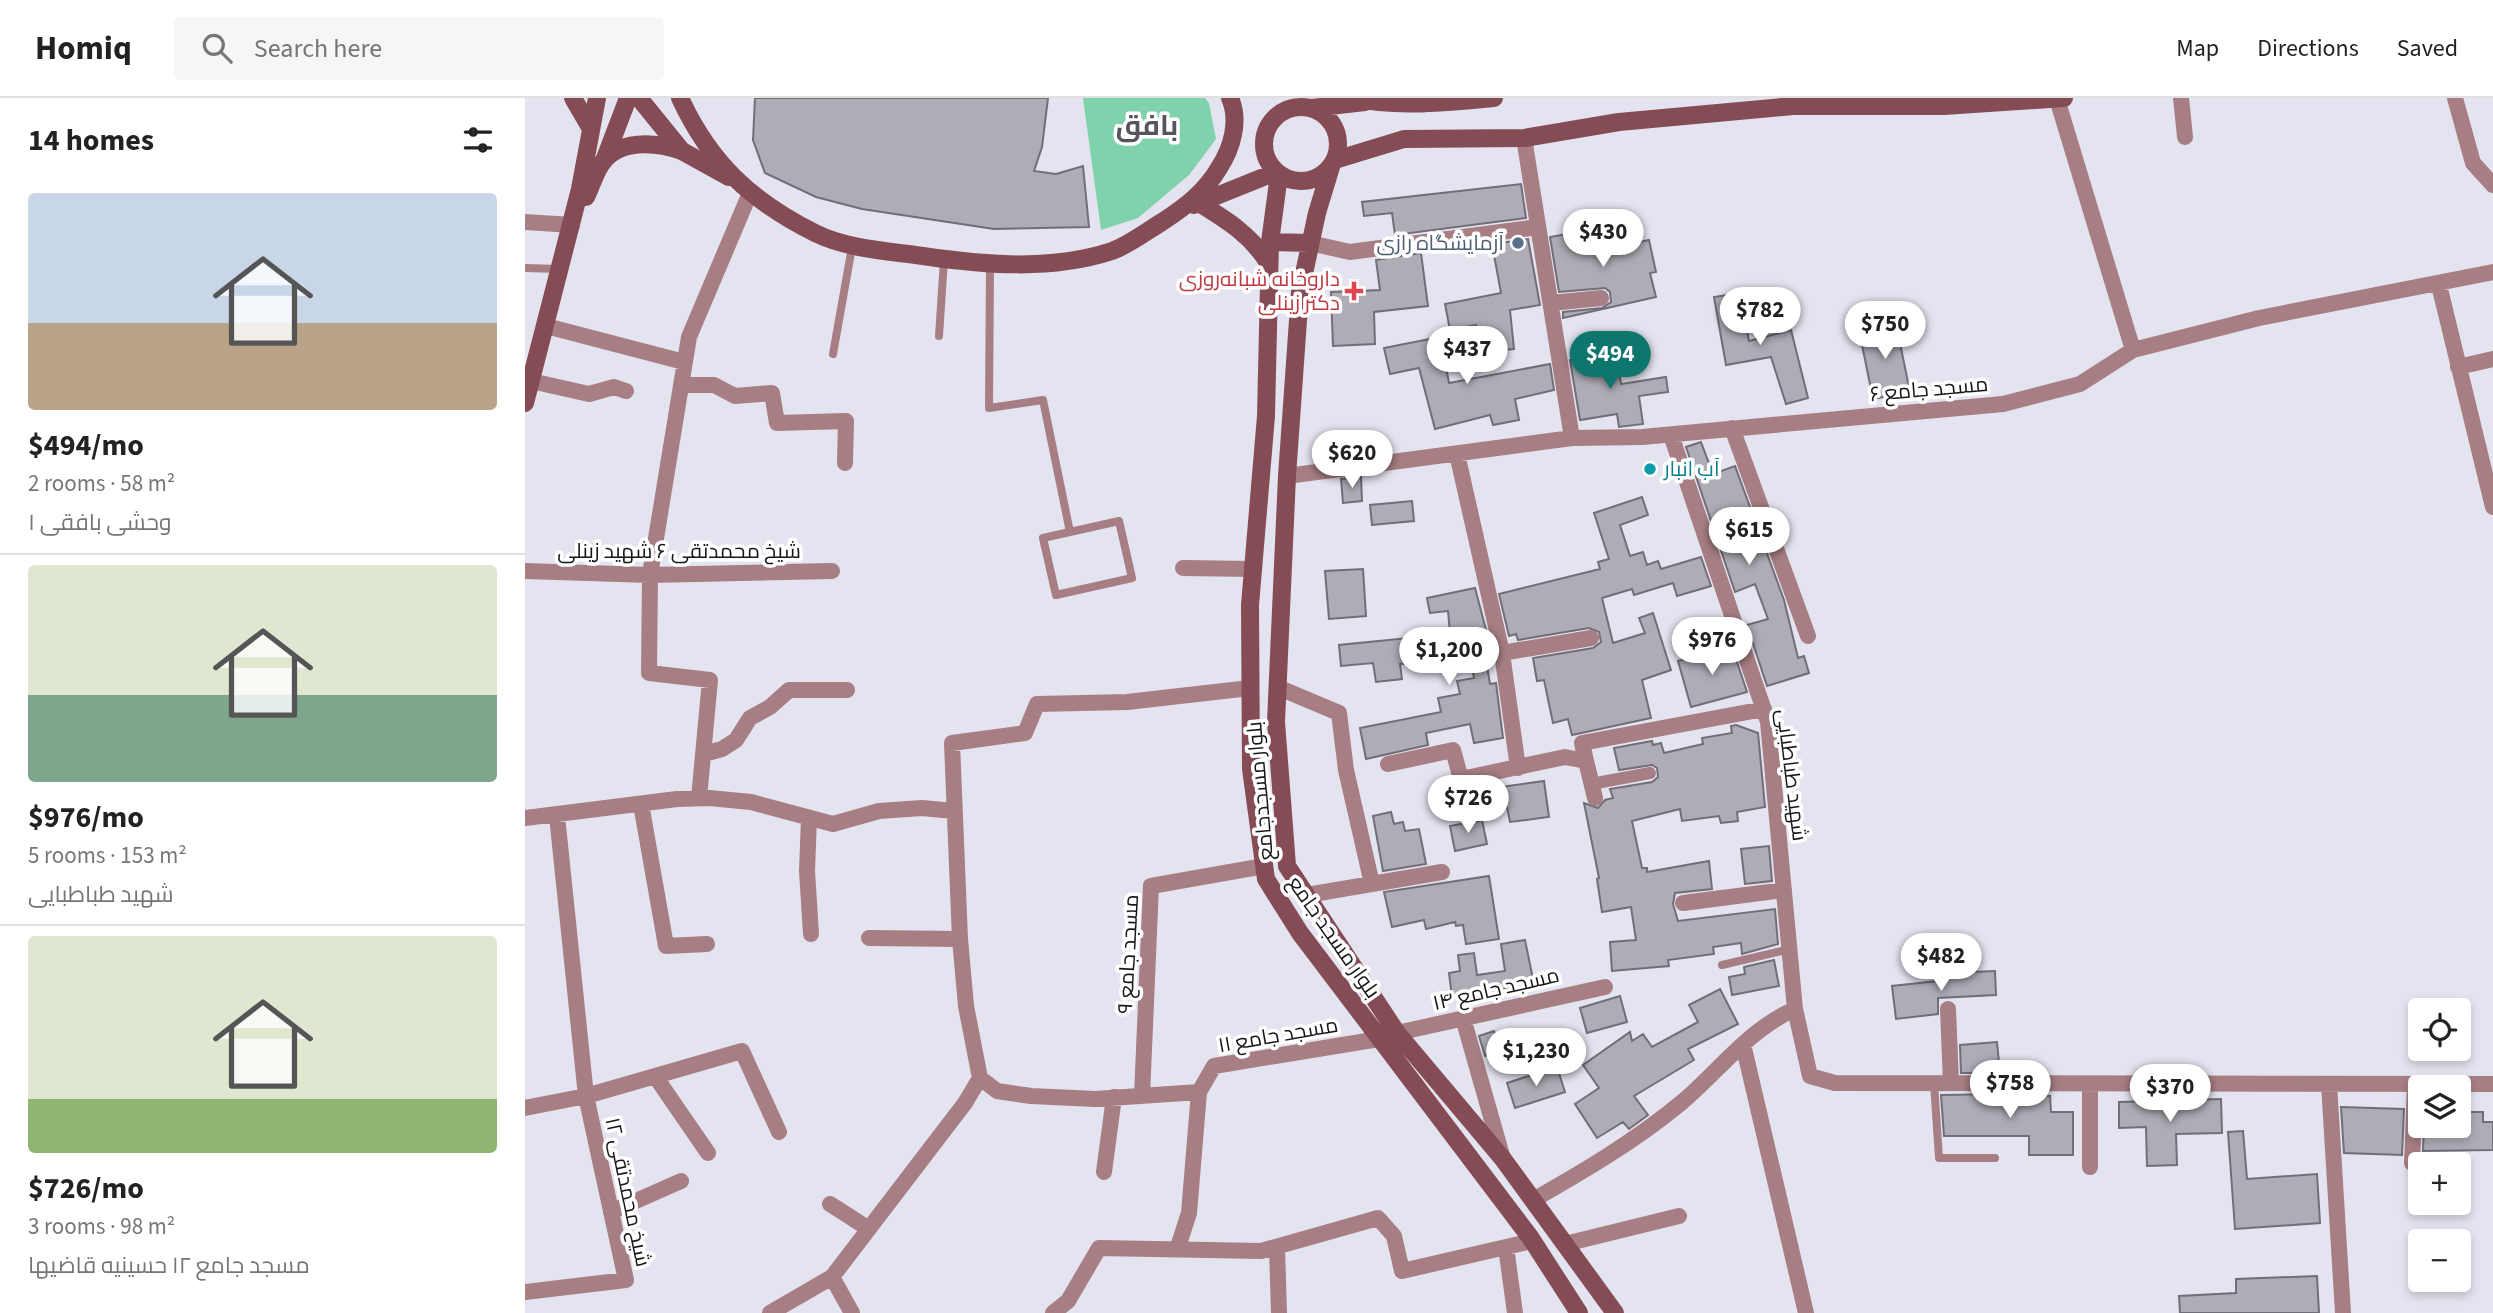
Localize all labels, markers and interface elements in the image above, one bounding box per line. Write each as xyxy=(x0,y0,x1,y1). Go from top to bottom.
search box xyxy=(174,17,664,80)
text: Homiq xyxy=(35,25,132,72)
icon: search xyxy=(198,29,236,67)
text: Search here xyxy=(254,30,382,67)
text: Map xyxy=(2176,31,2219,66)
text: Directions xyxy=(2257,31,2359,66)
text: Saved xyxy=(2397,31,2458,66)
district label: بافق xyxy=(1116,106,1178,146)
text: 14 homes xyxy=(28,119,154,162)
icon: filters xyxy=(459,121,497,159)
pin: $430 xyxy=(1562,209,1644,269)
text: $430 xyxy=(1579,215,1627,248)
place label: آزمایشگاه رازی xyxy=(1376,228,1504,258)
marker: آزمایشگاه رازی xyxy=(1510,235,1526,251)
icon: home xyxy=(200,238,326,364)
place label: داروخانه شبانه‌روزی دکتر زینلی xyxy=(1179,264,1340,318)
marker: داروخانه شبانه‌روزی دکتر زینلی xyxy=(1346,283,1362,299)
pin: $782 xyxy=(1719,288,1801,347)
text: $782 xyxy=(1736,293,1784,326)
pin: $750 xyxy=(1844,302,1926,361)
text: $750 xyxy=(1861,307,1909,340)
pin: $437 xyxy=(1426,327,1508,386)
pin: $494 xyxy=(1569,331,1651,391)
text: $437 xyxy=(1443,332,1491,365)
text: $494 xyxy=(1586,337,1634,370)
street label: مسجد جامع ۶ xyxy=(1869,369,1989,409)
text: $494/mo xyxy=(28,424,144,467)
pin: $620 xyxy=(1311,430,1393,490)
text: $620 xyxy=(1328,436,1376,469)
place label: آب انبار xyxy=(1663,454,1720,484)
marker: آب انبار xyxy=(1642,461,1658,477)
text: 2 rooms · 58 m² xyxy=(28,467,175,500)
text: وحشی بافقی ۱ xyxy=(28,506,172,539)
pin: $615 xyxy=(1708,508,1790,567)
text: $615 xyxy=(1725,513,1773,546)
street label: شیخ محمدتقی ۶ شهید زینلی xyxy=(557,536,801,566)
icon: home xyxy=(200,610,326,736)
pin: $976 xyxy=(1671,618,1753,677)
text: $976 xyxy=(1688,623,1736,656)
pin: $1,200 xyxy=(1392,628,1506,687)
text: $1,200 xyxy=(1415,633,1483,666)
street label: شهید طباطبایی xyxy=(1769,707,1815,843)
street label: بلوار مسجدجامع xyxy=(1239,720,1281,862)
pin: $726 xyxy=(1427,776,1509,835)
text: $726 xyxy=(1444,781,1492,814)
text: $976/mo xyxy=(28,796,144,839)
text: 5 rooms · 153 m² xyxy=(28,839,187,872)
street label: بلوار مسجد جامع xyxy=(1280,870,1388,1004)
text: شهید طباطبایی xyxy=(28,878,174,911)
street label: مسجد جامع ۹ xyxy=(1110,894,1146,1014)
pin: $482 xyxy=(1900,934,1982,993)
text: $482 xyxy=(1917,939,1965,972)
street label: مسجد جامع ۱۴ xyxy=(1430,960,1562,1018)
icon: home xyxy=(200,981,326,1107)
map controls xyxy=(2408,998,2471,1292)
button: locate xyxy=(2408,998,2471,1061)
street label: مسجد جامع ۱۱ xyxy=(1216,1010,1340,1060)
pin: $1,230 xyxy=(1479,1028,1593,1088)
text: $1,230 xyxy=(1502,1034,1570,1067)
pin: $758 xyxy=(1969,1060,2051,1120)
pin: $370 xyxy=(2129,1065,2211,1124)
text: $758 xyxy=(1986,1066,2034,1099)
text: $370 xyxy=(2146,1070,2194,1103)
button: layers xyxy=(2408,1075,2471,1138)
street label: شیخ محمدتقی ۱۲ xyxy=(598,1115,658,1269)
button: + xyxy=(2408,1152,2471,1215)
text: $726/mo xyxy=(28,1167,144,1210)
text: 3 rooms · 98 m² xyxy=(28,1210,175,1243)
button: − xyxy=(2408,1229,2471,1292)
text: مسجد جامع ۱۲ حسینیه قاضیها xyxy=(28,1249,310,1282)

